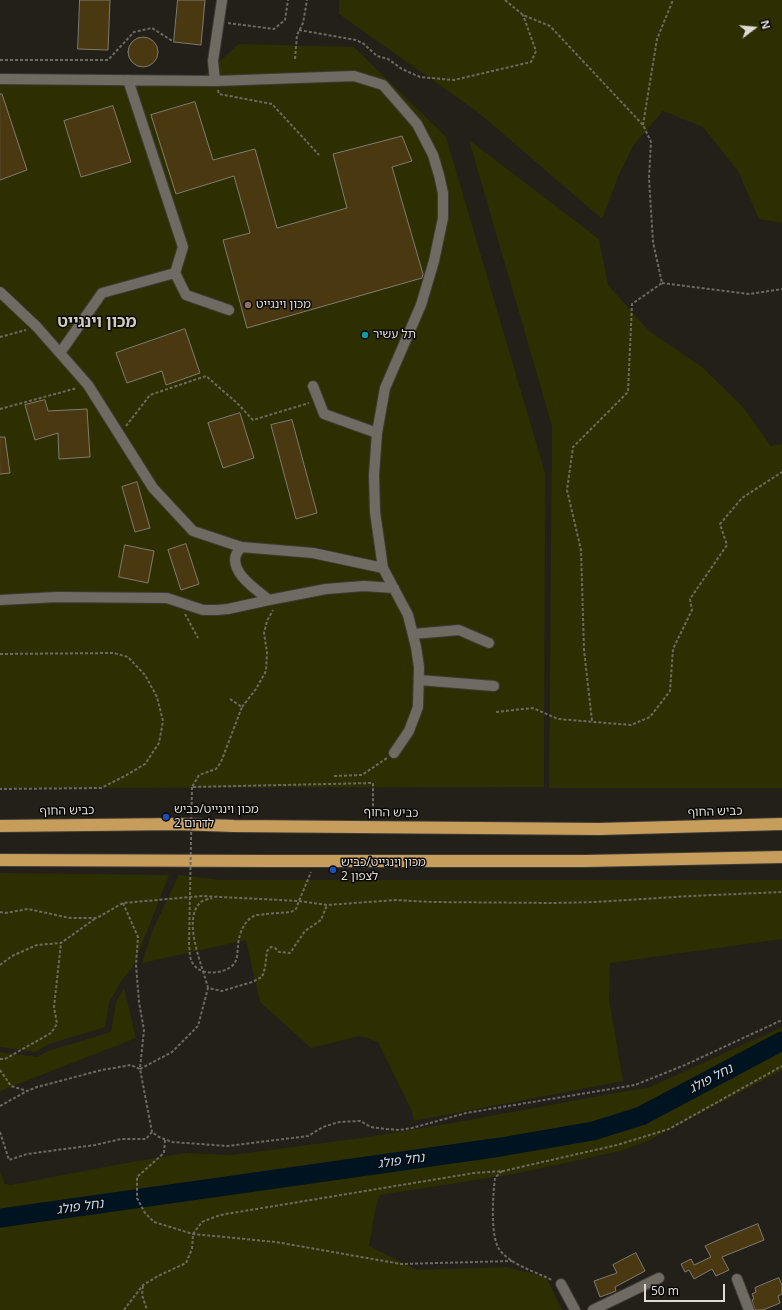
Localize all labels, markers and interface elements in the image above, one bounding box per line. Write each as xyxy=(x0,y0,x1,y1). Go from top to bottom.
north arrow xyxy=(734,8,774,48)
text: N xyxy=(758,18,774,31)
place label: מכון וינגייט xyxy=(256,298,311,312)
marker: מכון וינגייט xyxy=(243,300,253,310)
district label: מכון וינגייט xyxy=(58,312,136,332)
place label: תל עשיר xyxy=(373,328,416,342)
marker: תל עשיר xyxy=(360,330,370,340)
street label: כביש החוף xyxy=(39,803,95,819)
place label: מכון וינגייט/כביש 2 לדרום xyxy=(174,803,259,831)
street label: כביש החוף xyxy=(687,804,743,820)
street label: כביש החוף xyxy=(363,805,419,821)
marker: מכון וינגייט/כביש 2 לדרום xyxy=(161,812,171,822)
place label: מכון וינגייט/כביש 2 לצפון xyxy=(341,856,426,884)
marker: מכון וינגייט/כביש 2 לצפון xyxy=(328,865,338,875)
water label: נחל פולג xyxy=(687,1061,735,1097)
water label: נחל פולג xyxy=(377,1150,425,1172)
water label: נחל פולג xyxy=(56,1196,104,1218)
scale bar xyxy=(646,1276,727,1302)
text: 50 m xyxy=(651,1282,679,1299)

